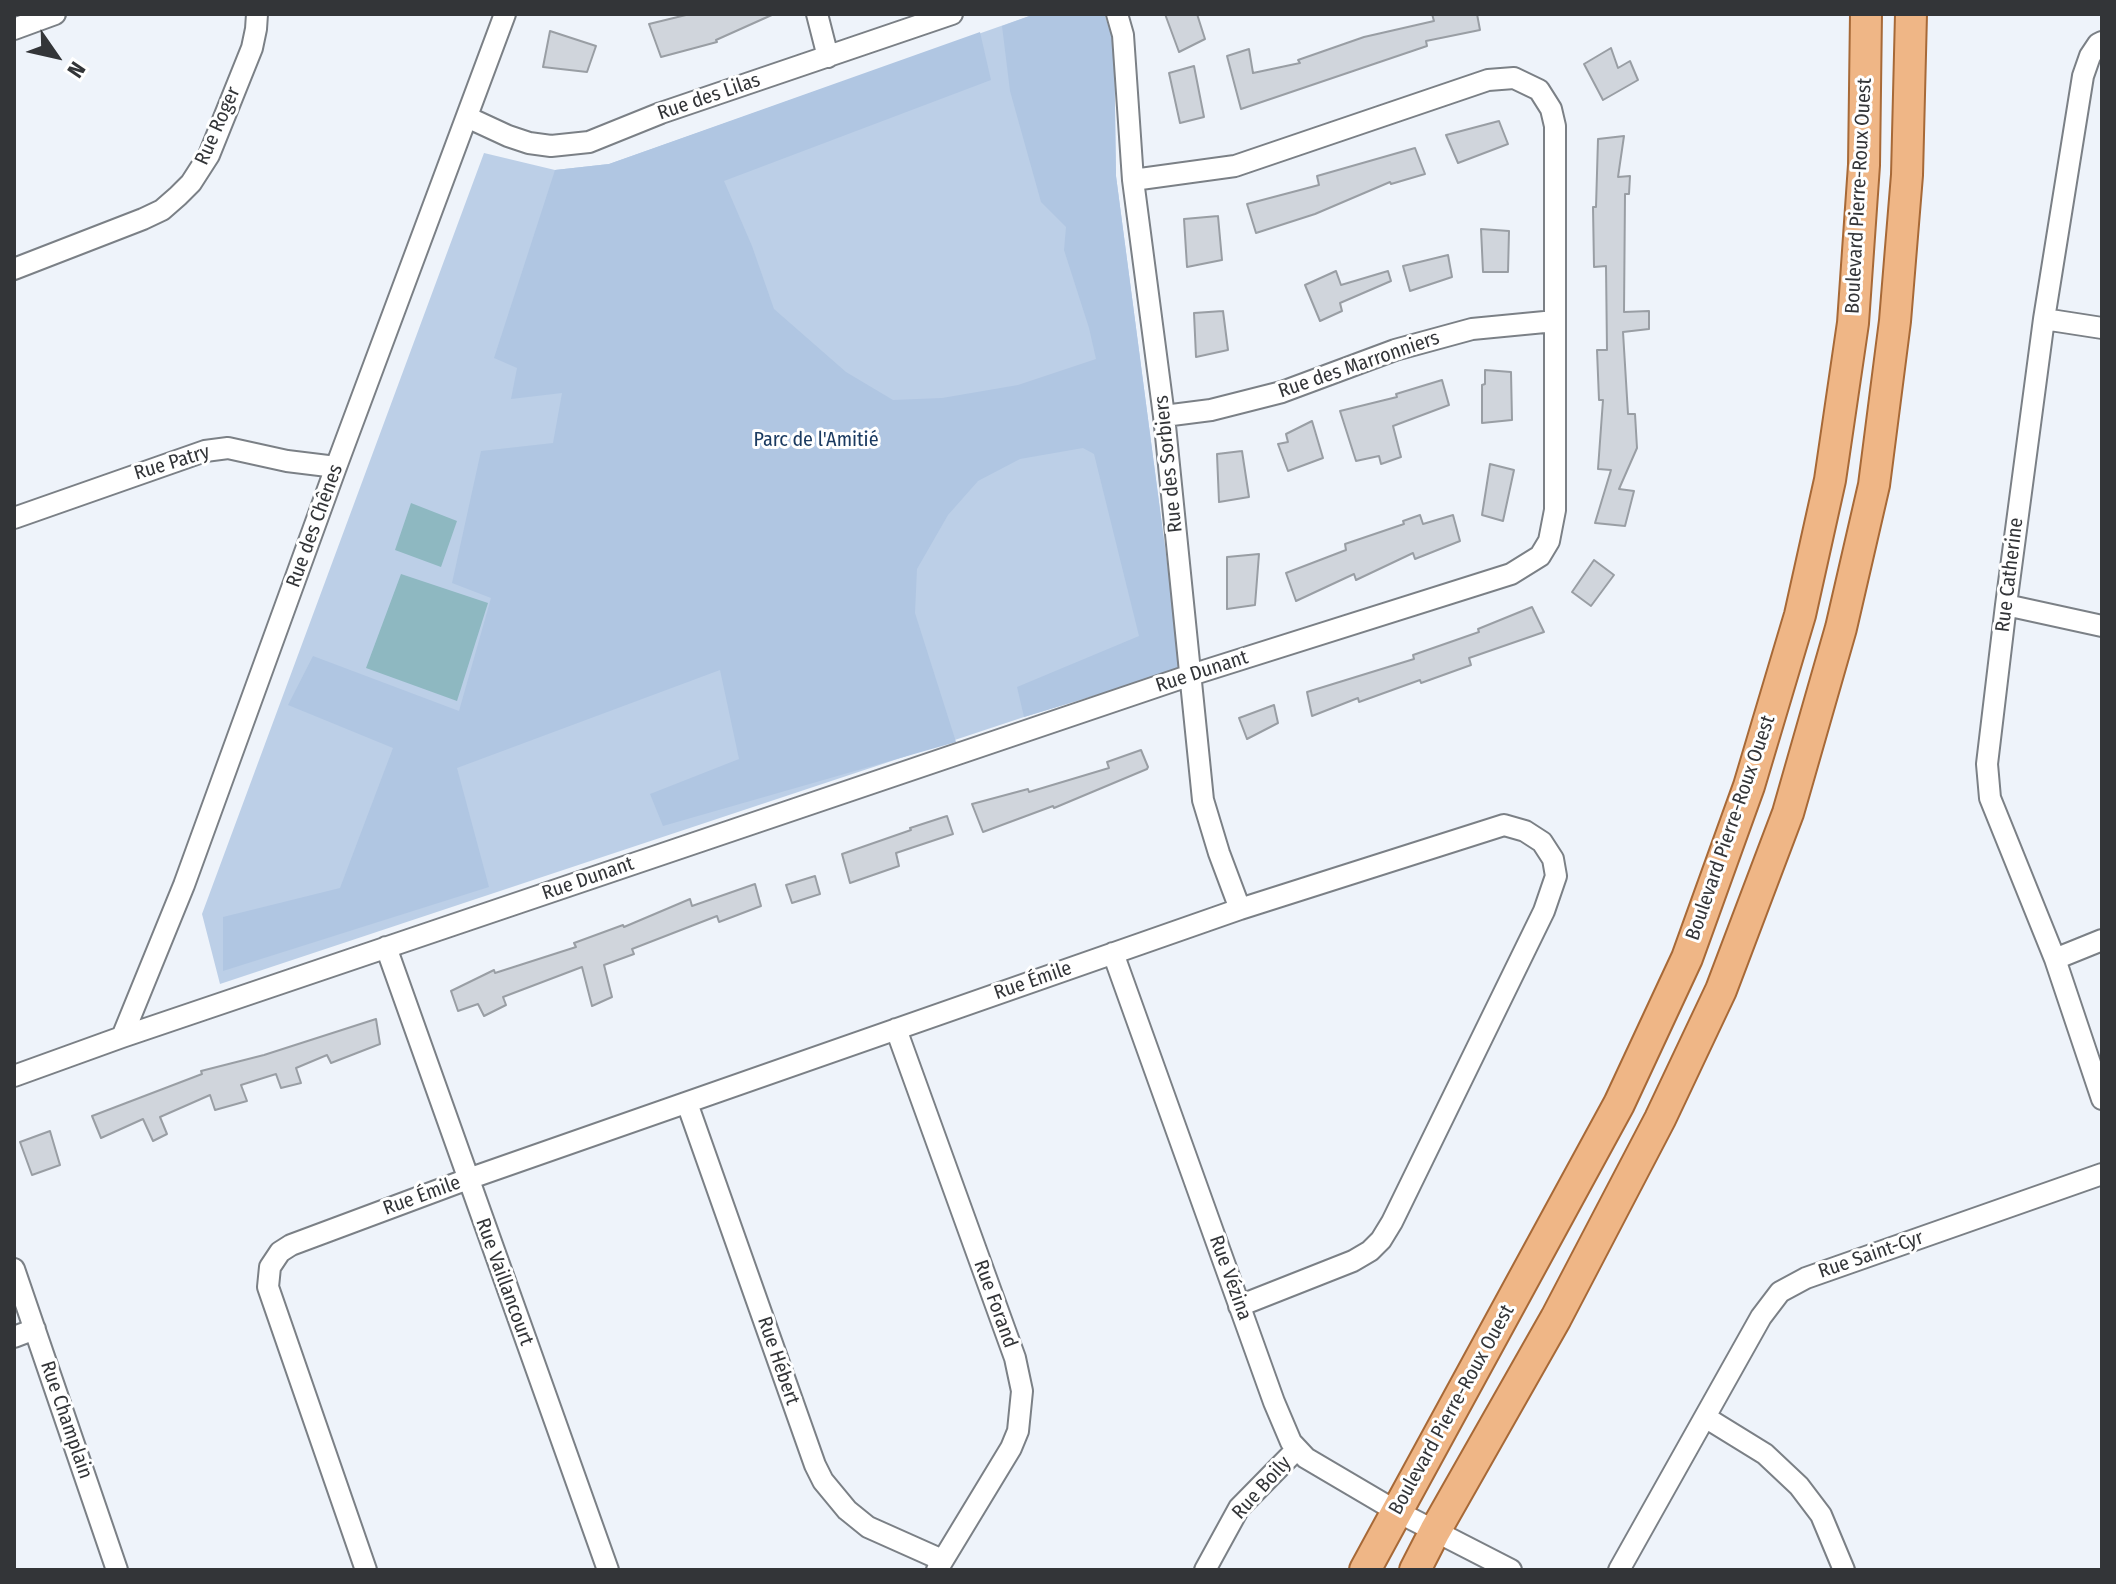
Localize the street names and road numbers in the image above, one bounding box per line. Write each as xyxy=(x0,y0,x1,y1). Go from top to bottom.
street label: Rue des Lilas xyxy=(654,68,764,126)
street label: Boulevard Pierre-Roux Ouest xyxy=(1841,77,1877,315)
street label: Rue Roger xyxy=(190,83,246,169)
street label: Rue des Marronniers xyxy=(1275,326,1443,404)
street label: Rue des Sorbiers xyxy=(1150,394,1188,534)
street label: Rue Patry xyxy=(131,440,213,486)
street label: Rue des Chênes xyxy=(282,461,348,591)
street label: Rue Catherine xyxy=(1991,516,2029,634)
street label: Rue Dunant xyxy=(1153,646,1251,698)
street label: Boulevard Pierre-Roux Ouest xyxy=(1681,712,1781,944)
street label: Rue Dunant xyxy=(539,852,637,906)
street label: Rue Émile xyxy=(991,957,1075,1005)
street label: Rue Émile xyxy=(380,1171,464,1221)
street label: Rue Vaillancourt xyxy=(470,1215,538,1349)
street label: Rue Saint-Cyr xyxy=(1815,1226,1927,1284)
street label: Rue Vézina xyxy=(1204,1232,1256,1324)
street label: Rue Forand xyxy=(968,1257,1022,1351)
street label: Boulevard Pierre-Roux Ouest xyxy=(1384,1301,1520,1519)
street label: Rue Hébert xyxy=(752,1314,804,1408)
street label: Rue Champlain xyxy=(35,1358,97,1482)
street label: Rue Boily xyxy=(1228,1452,1296,1524)

